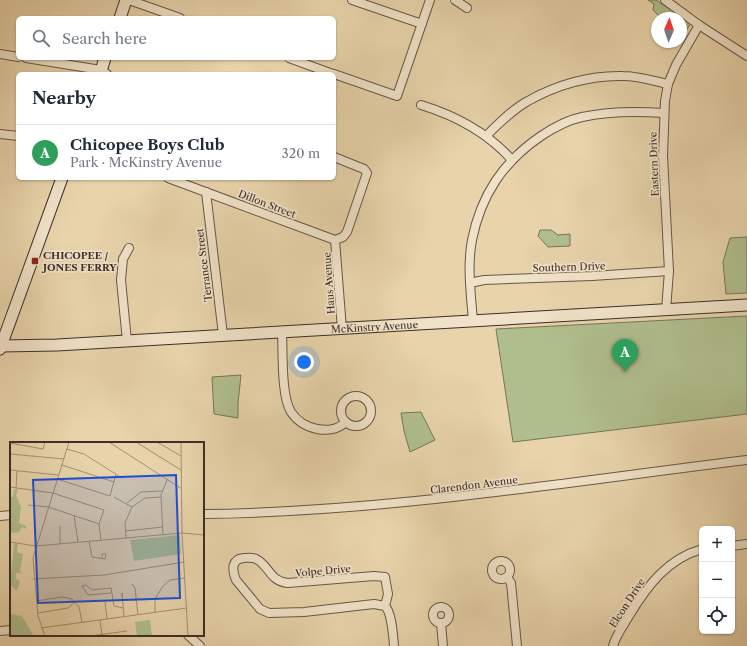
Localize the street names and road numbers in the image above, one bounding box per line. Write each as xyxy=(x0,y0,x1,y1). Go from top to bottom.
street label: Eastern Drive xyxy=(646,131,662,197)
street label: Dillon Street xyxy=(236,187,298,221)
street label: Terrance Street xyxy=(193,227,215,302)
street label: Haus Avenue xyxy=(320,251,338,314)
street label: Southern Drive xyxy=(532,259,606,275)
street label: McKinstry Avenue xyxy=(330,318,419,336)
street label: Clarendon Avenue xyxy=(429,473,519,497)
street label: Volpe Drive xyxy=(294,562,352,580)
street label: Elcon Drive xyxy=(606,576,648,630)

